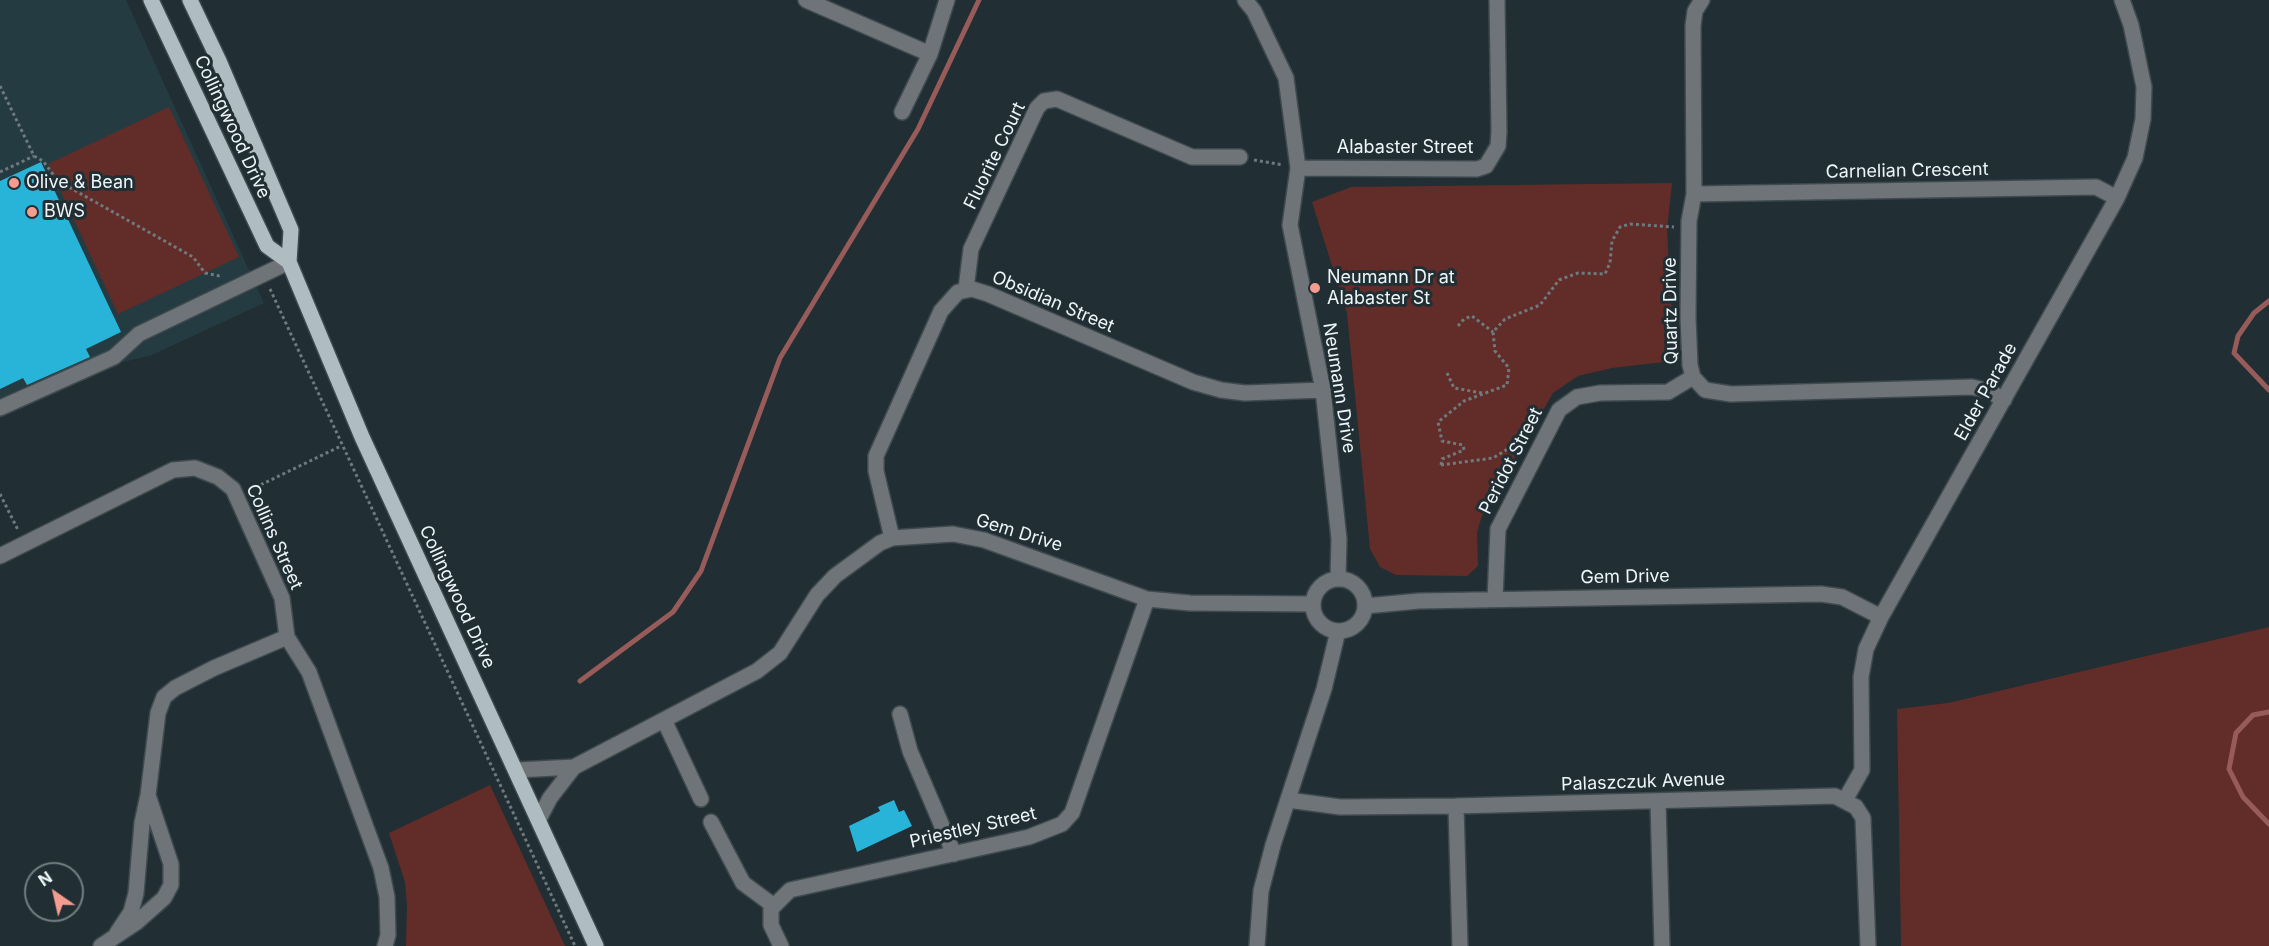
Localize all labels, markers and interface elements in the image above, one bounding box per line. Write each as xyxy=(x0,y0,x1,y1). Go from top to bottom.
street label: Collingwood Drive xyxy=(189,52,275,202)
street label: Fluorite Court xyxy=(960,99,1030,213)
street label: Alabaster Street xyxy=(1337,137,1473,159)
street label: Carnelian Crescent xyxy=(1825,159,1989,183)
place label: Olive & Bean xyxy=(26,172,134,194)
marker: Olive & Bean xyxy=(7,176,21,190)
place label: BWS xyxy=(44,201,85,223)
marker: BWS xyxy=(25,205,39,219)
street label: Quartz Drive xyxy=(1659,257,1683,365)
street label: Obsidian Street xyxy=(989,267,1117,337)
place label: Neumann Dr at Alabaster St xyxy=(1327,267,1455,310)
marker: Neumann Dr at Alabaster St xyxy=(1308,281,1322,295)
street label: Neumann Drive xyxy=(1318,321,1360,455)
street label: Elder Parade xyxy=(1950,339,2022,445)
street label: Peridot Street xyxy=(1475,404,1547,518)
street label: Collins Street xyxy=(241,481,307,593)
street label: Gem Drive xyxy=(973,510,1065,556)
street label: Collingwood Drive xyxy=(414,522,500,672)
street label: Gem Drive xyxy=(1580,565,1670,589)
street label: Palaszczuk Avenue xyxy=(1561,768,1725,796)
street label: Priestley Street xyxy=(908,803,1038,853)
north arrow xyxy=(24,862,84,922)
text: N xyxy=(34,867,56,890)

